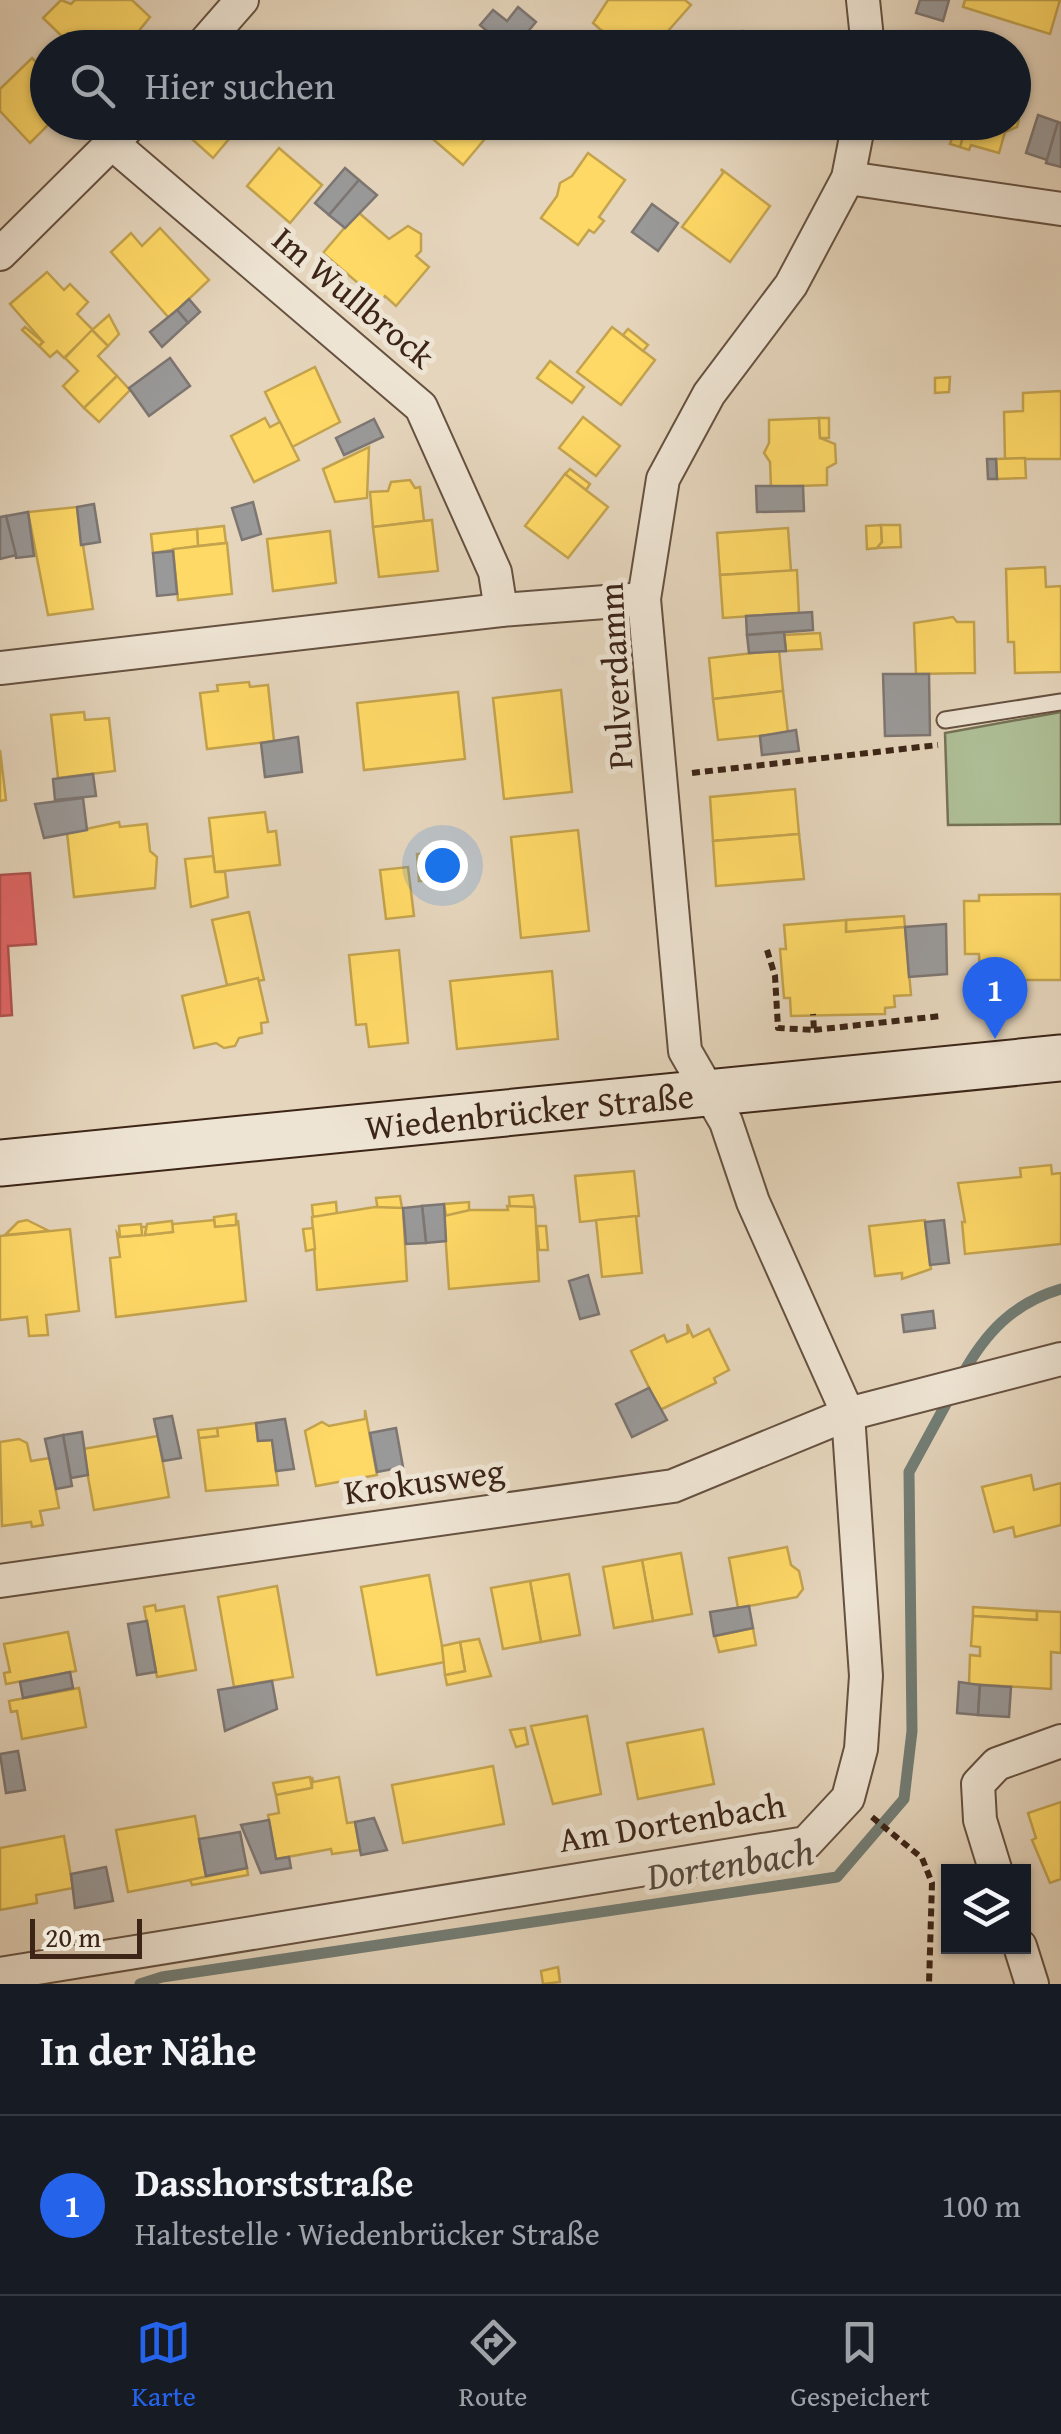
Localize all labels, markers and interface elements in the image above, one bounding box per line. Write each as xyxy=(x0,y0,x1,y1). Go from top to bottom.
search box xyxy=(30,30,1031,140)
text: Hier suchen xyxy=(145,57,335,113)
icon: search xyxy=(65,58,120,113)
street label: Im Wullbrock xyxy=(262,214,446,380)
street label: Pulverdamm xyxy=(585,581,645,771)
your location xyxy=(417,840,468,891)
pin: 1 xyxy=(962,956,1028,1039)
street label: Wiedenbrücker Straße xyxy=(363,1069,696,1152)
street label: Krokusweg xyxy=(341,1444,508,1517)
street label: Am Dortenbach xyxy=(555,1779,789,1865)
water label: Dortenbach xyxy=(642,1822,817,1904)
map controls xyxy=(941,1864,1031,1954)
button: layers xyxy=(941,1864,1031,1954)
scale bar xyxy=(30,1914,142,1958)
text: 20 m xyxy=(45,1916,101,1957)
text: In der Nähe xyxy=(40,2019,257,2080)
text: Dasshorststraße xyxy=(135,2154,413,2210)
text: 1 xyxy=(64,2182,81,2229)
text: 100 m xyxy=(942,2182,1021,2229)
text: Haltestelle · Wiedenbrücker Straße xyxy=(135,2210,600,2257)
tab: Karte xyxy=(131,2315,196,2416)
tab: Route xyxy=(459,2315,527,2416)
tab: Gespeichert xyxy=(790,2315,930,2416)

